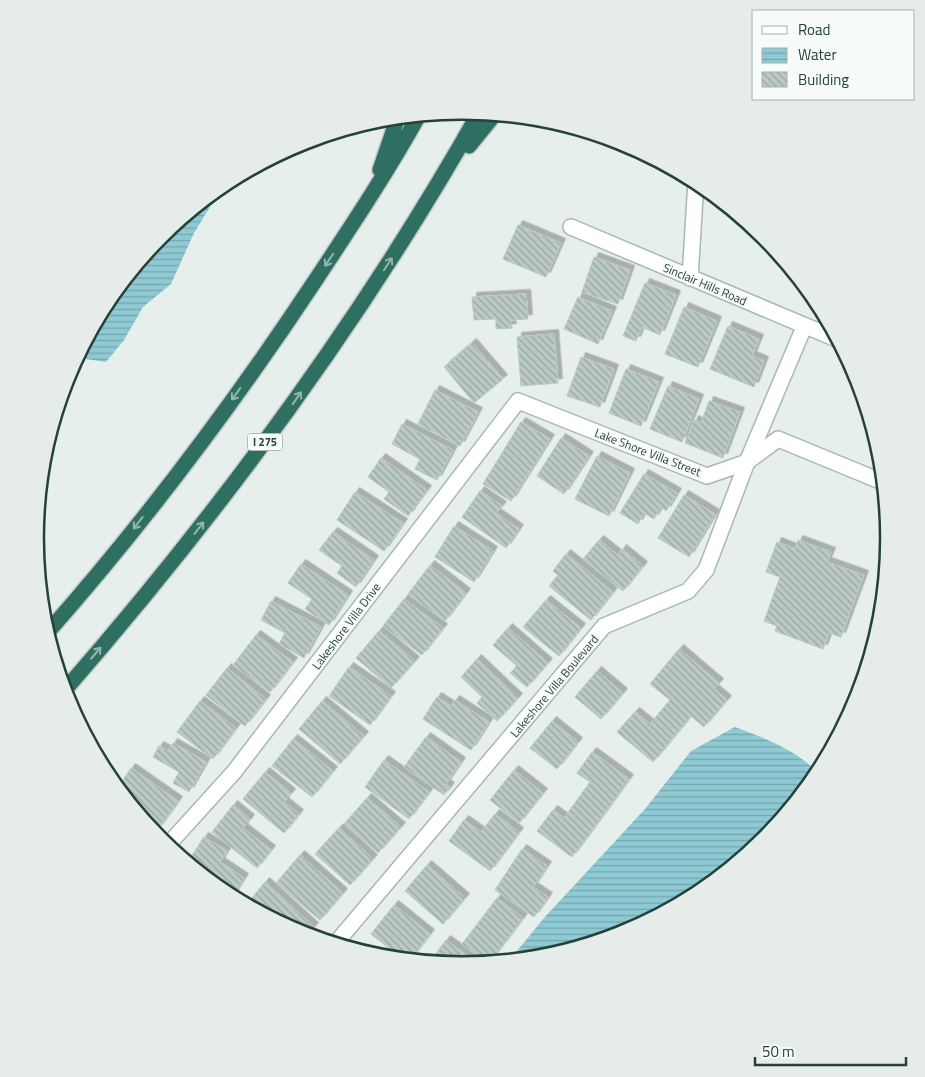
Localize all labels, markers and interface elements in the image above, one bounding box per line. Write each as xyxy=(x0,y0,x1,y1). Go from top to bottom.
legend xyxy=(752,10,915,100)
text: Road xyxy=(798,18,830,41)
text: Water xyxy=(798,43,837,66)
text: Building xyxy=(798,68,849,91)
one-way arrow xyxy=(324,253,334,267)
one-way arrow xyxy=(383,257,393,271)
street label: Sinclair Hills Road xyxy=(660,258,750,310)
one-way arrow xyxy=(231,387,242,400)
one-way arrow xyxy=(292,391,302,405)
street label: Lake Shore Villa Street xyxy=(592,423,705,481)
road number: I 275 xyxy=(248,434,282,451)
one-way arrow xyxy=(132,516,143,529)
one-way arrow xyxy=(194,522,205,535)
street label: Lakeshore Villa Drive xyxy=(307,579,385,673)
street label: Lakeshore Villa Boulevard xyxy=(505,630,603,742)
one-way arrow xyxy=(90,647,101,660)
scale bar xyxy=(755,1034,906,1066)
text: 50 m xyxy=(762,1040,795,1063)

